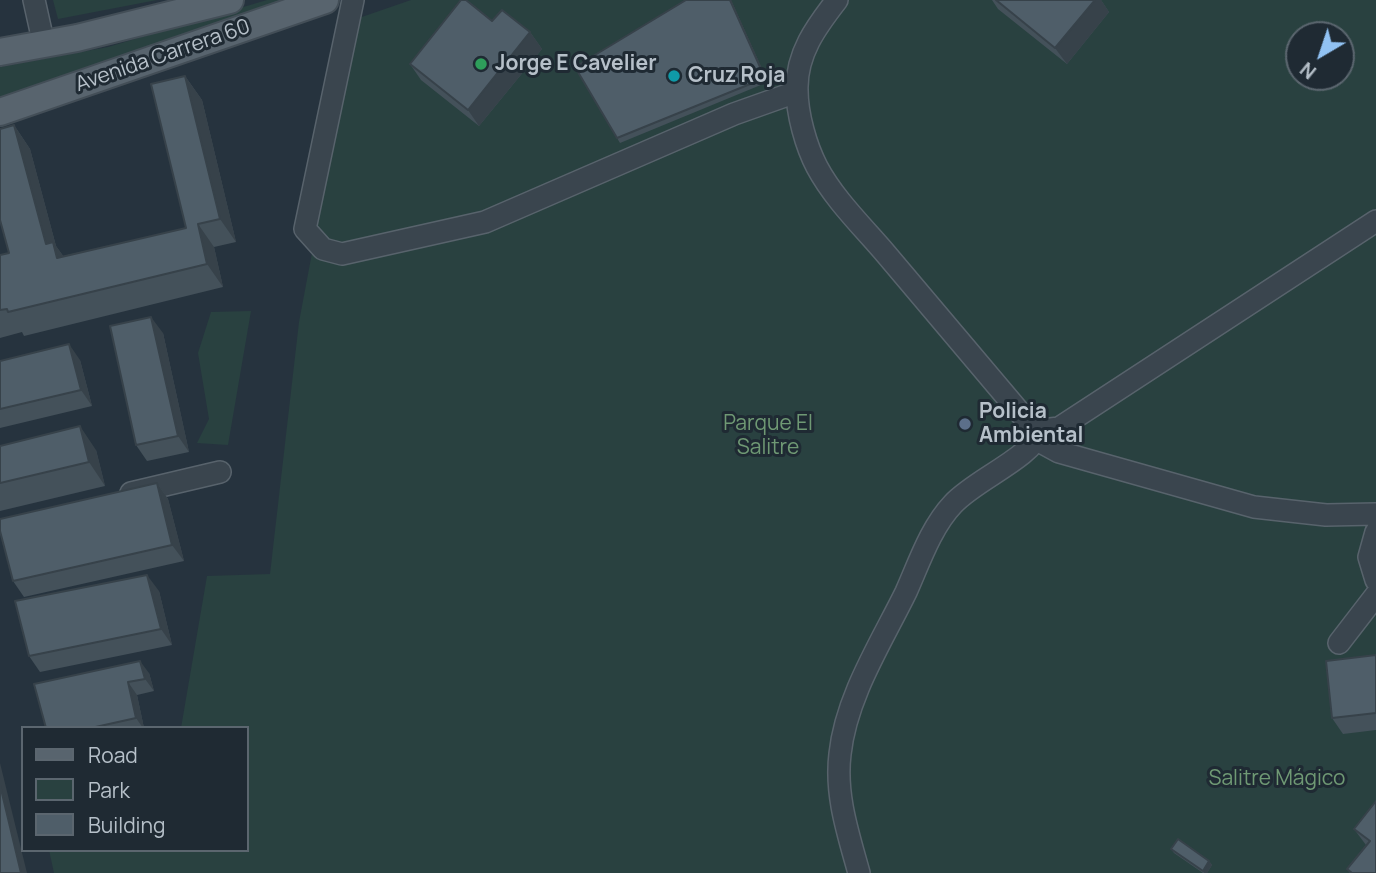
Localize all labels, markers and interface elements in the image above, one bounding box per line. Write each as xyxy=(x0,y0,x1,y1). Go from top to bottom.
street label: Avenida Carrera 60 xyxy=(72,14,254,98)
north arrow xyxy=(1285,21,1355,91)
place label: Jorge E Cavelier xyxy=(495,51,657,77)
marker: Jorge E Cavelier xyxy=(473,56,489,72)
text: N xyxy=(1295,56,1322,85)
place label: Cruz Roja xyxy=(688,63,785,89)
marker: Cruz Roja xyxy=(666,68,682,84)
place label: Policia Ambiental xyxy=(979,399,1083,449)
park label: Parque El Salitre xyxy=(723,411,813,461)
marker: Policia Ambiental xyxy=(957,416,973,432)
legend xyxy=(21,726,248,852)
text: Road xyxy=(88,741,138,769)
park label: Salitre Mágico xyxy=(1208,766,1346,792)
text: Park xyxy=(88,776,130,804)
text: Building xyxy=(88,811,165,839)

